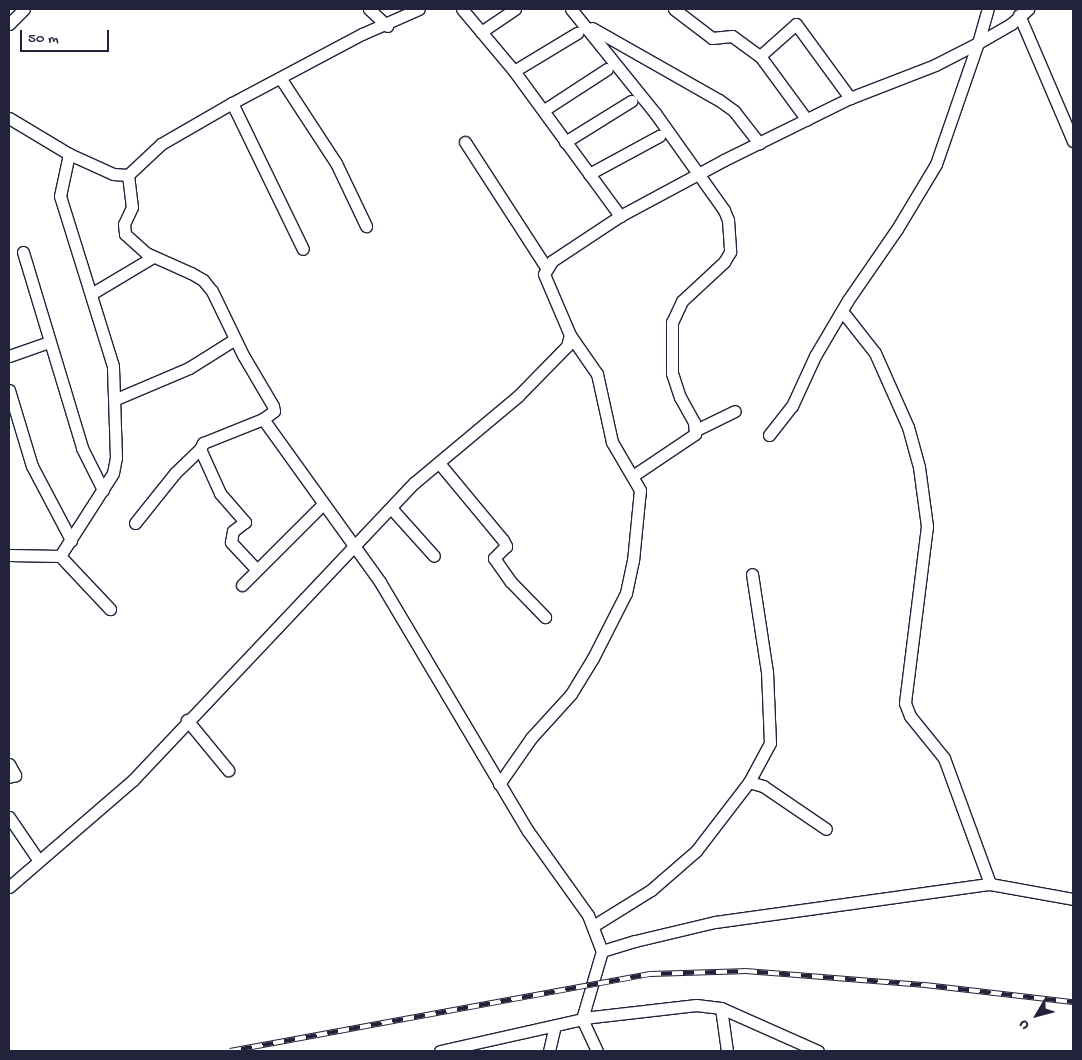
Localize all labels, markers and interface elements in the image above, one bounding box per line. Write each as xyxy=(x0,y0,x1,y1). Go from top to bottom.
scale bar xyxy=(22,20,111,52)
text: 50 m xyxy=(28,30,59,48)
north arrow xyxy=(1012,990,1062,1040)
text: U xyxy=(1015,1016,1034,1033)

